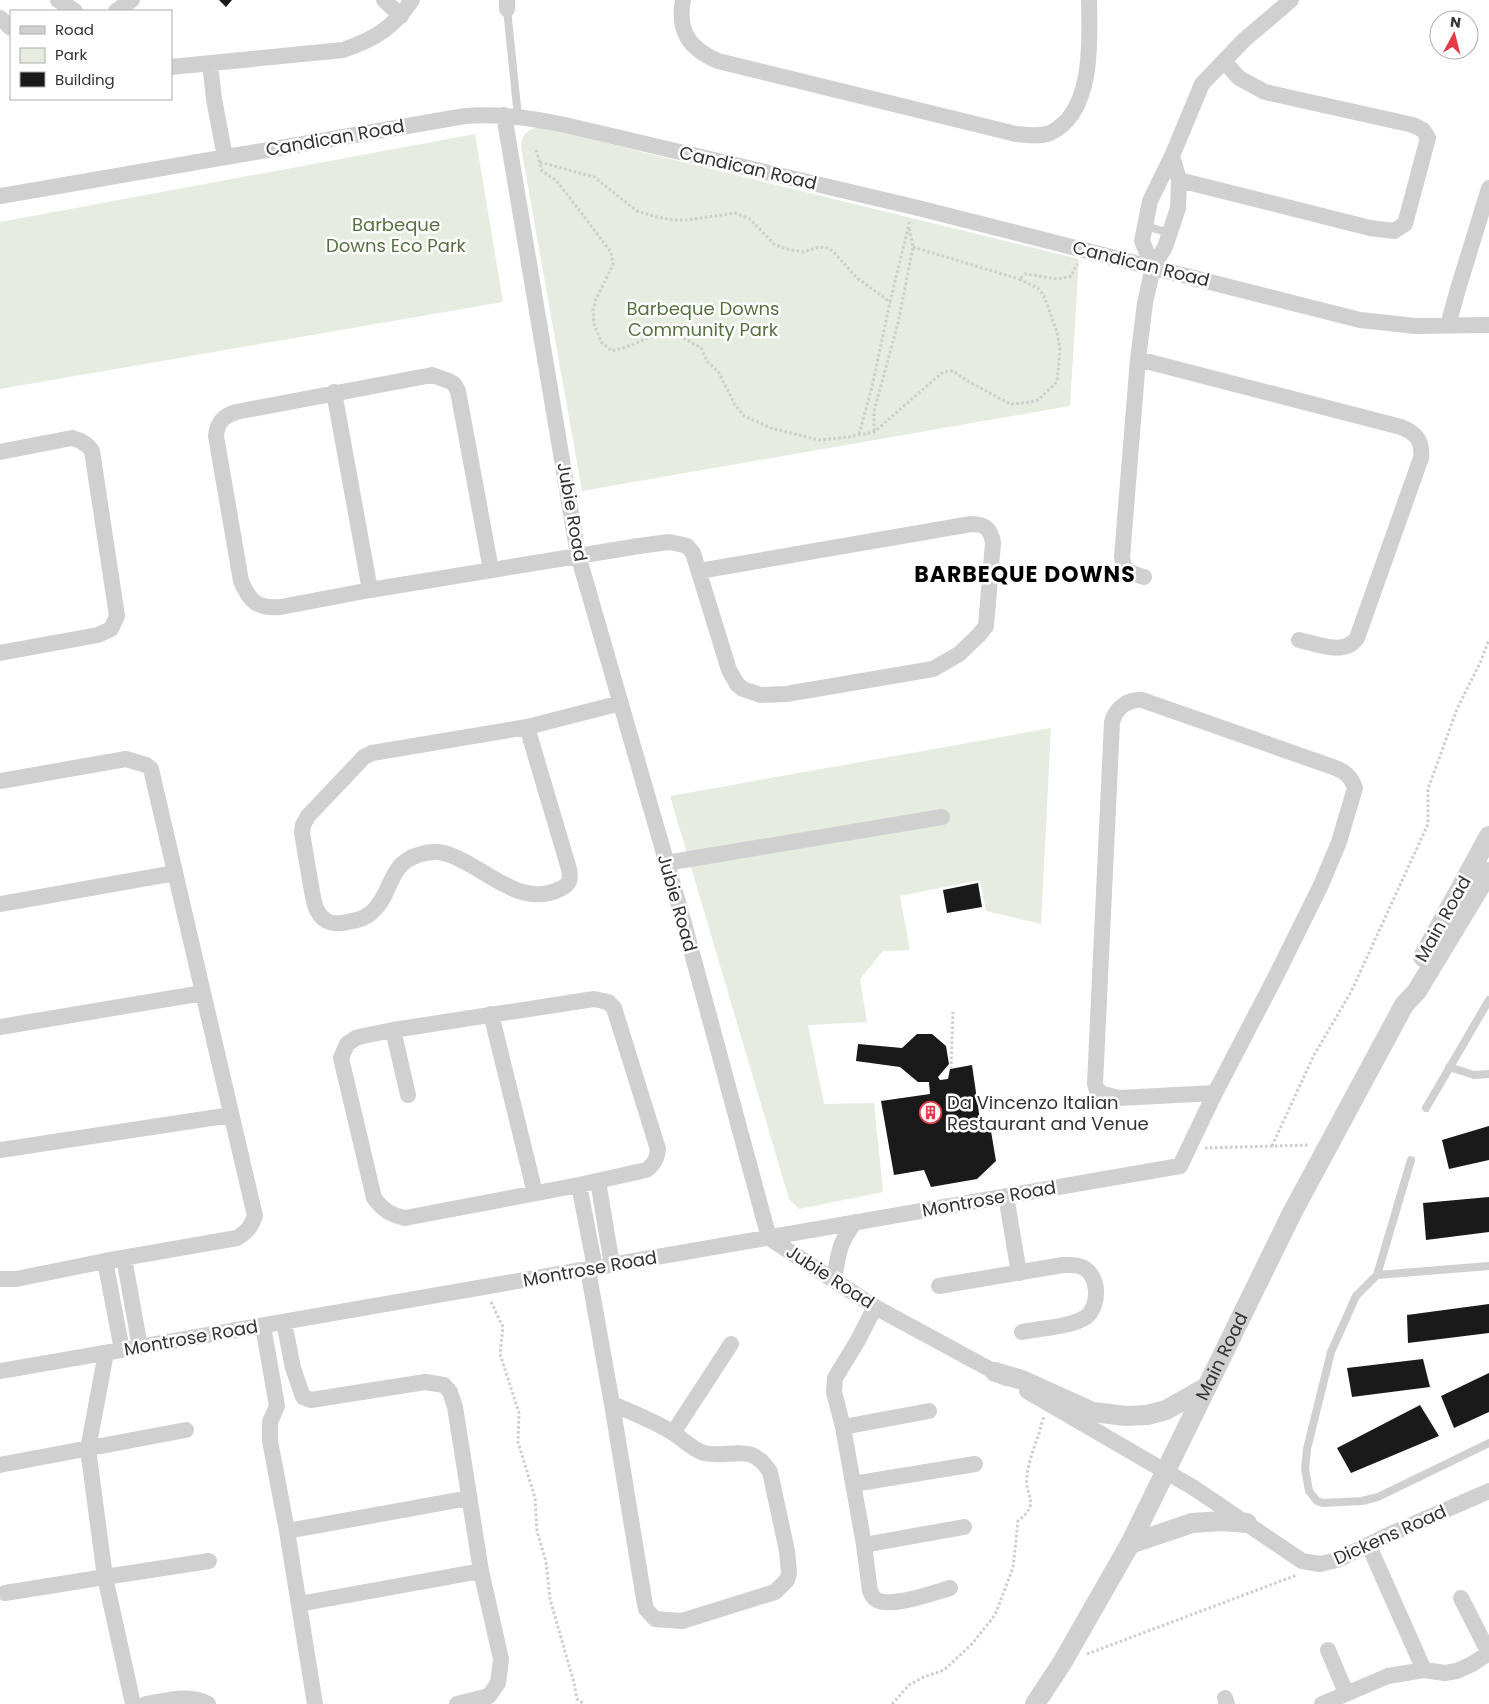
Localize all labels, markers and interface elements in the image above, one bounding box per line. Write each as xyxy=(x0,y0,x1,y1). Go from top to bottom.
legend xyxy=(10,10,172,100)
north arrow xyxy=(1429,10,1479,60)
text: N xyxy=(1449,12,1462,33)
text: Road xyxy=(55,19,94,40)
text: Park xyxy=(55,44,87,65)
text: Building xyxy=(55,69,115,90)
street label: Candican Road xyxy=(264,113,406,162)
street label: Candican Road xyxy=(677,140,819,195)
park label: Barbeque Downs Eco Park xyxy=(326,212,467,258)
street label: Candican Road xyxy=(1070,234,1212,293)
park label: Barbeque Downs Community Park xyxy=(627,296,779,342)
street label: Jubie Road xyxy=(551,460,594,564)
district label: BARBEQUE DOWNS xyxy=(914,559,1136,590)
street label: Jubie Road xyxy=(652,851,703,955)
street label: Main Road xyxy=(1409,871,1477,966)
place label: Da Vincenzo Italian Restaurant and Venue xyxy=(947,1090,1149,1136)
building icon: Da Vincenzo Italian Restaurant and Venue xyxy=(919,1101,943,1125)
street label: Montrose Road xyxy=(920,1174,1058,1223)
street label: Jubie Road xyxy=(781,1239,879,1314)
street label: Montrose Road xyxy=(521,1244,659,1293)
street label: Main Road xyxy=(1189,1308,1254,1404)
street label: Montrose Road xyxy=(122,1313,260,1362)
street label: Dickens Road xyxy=(1329,1499,1450,1571)

